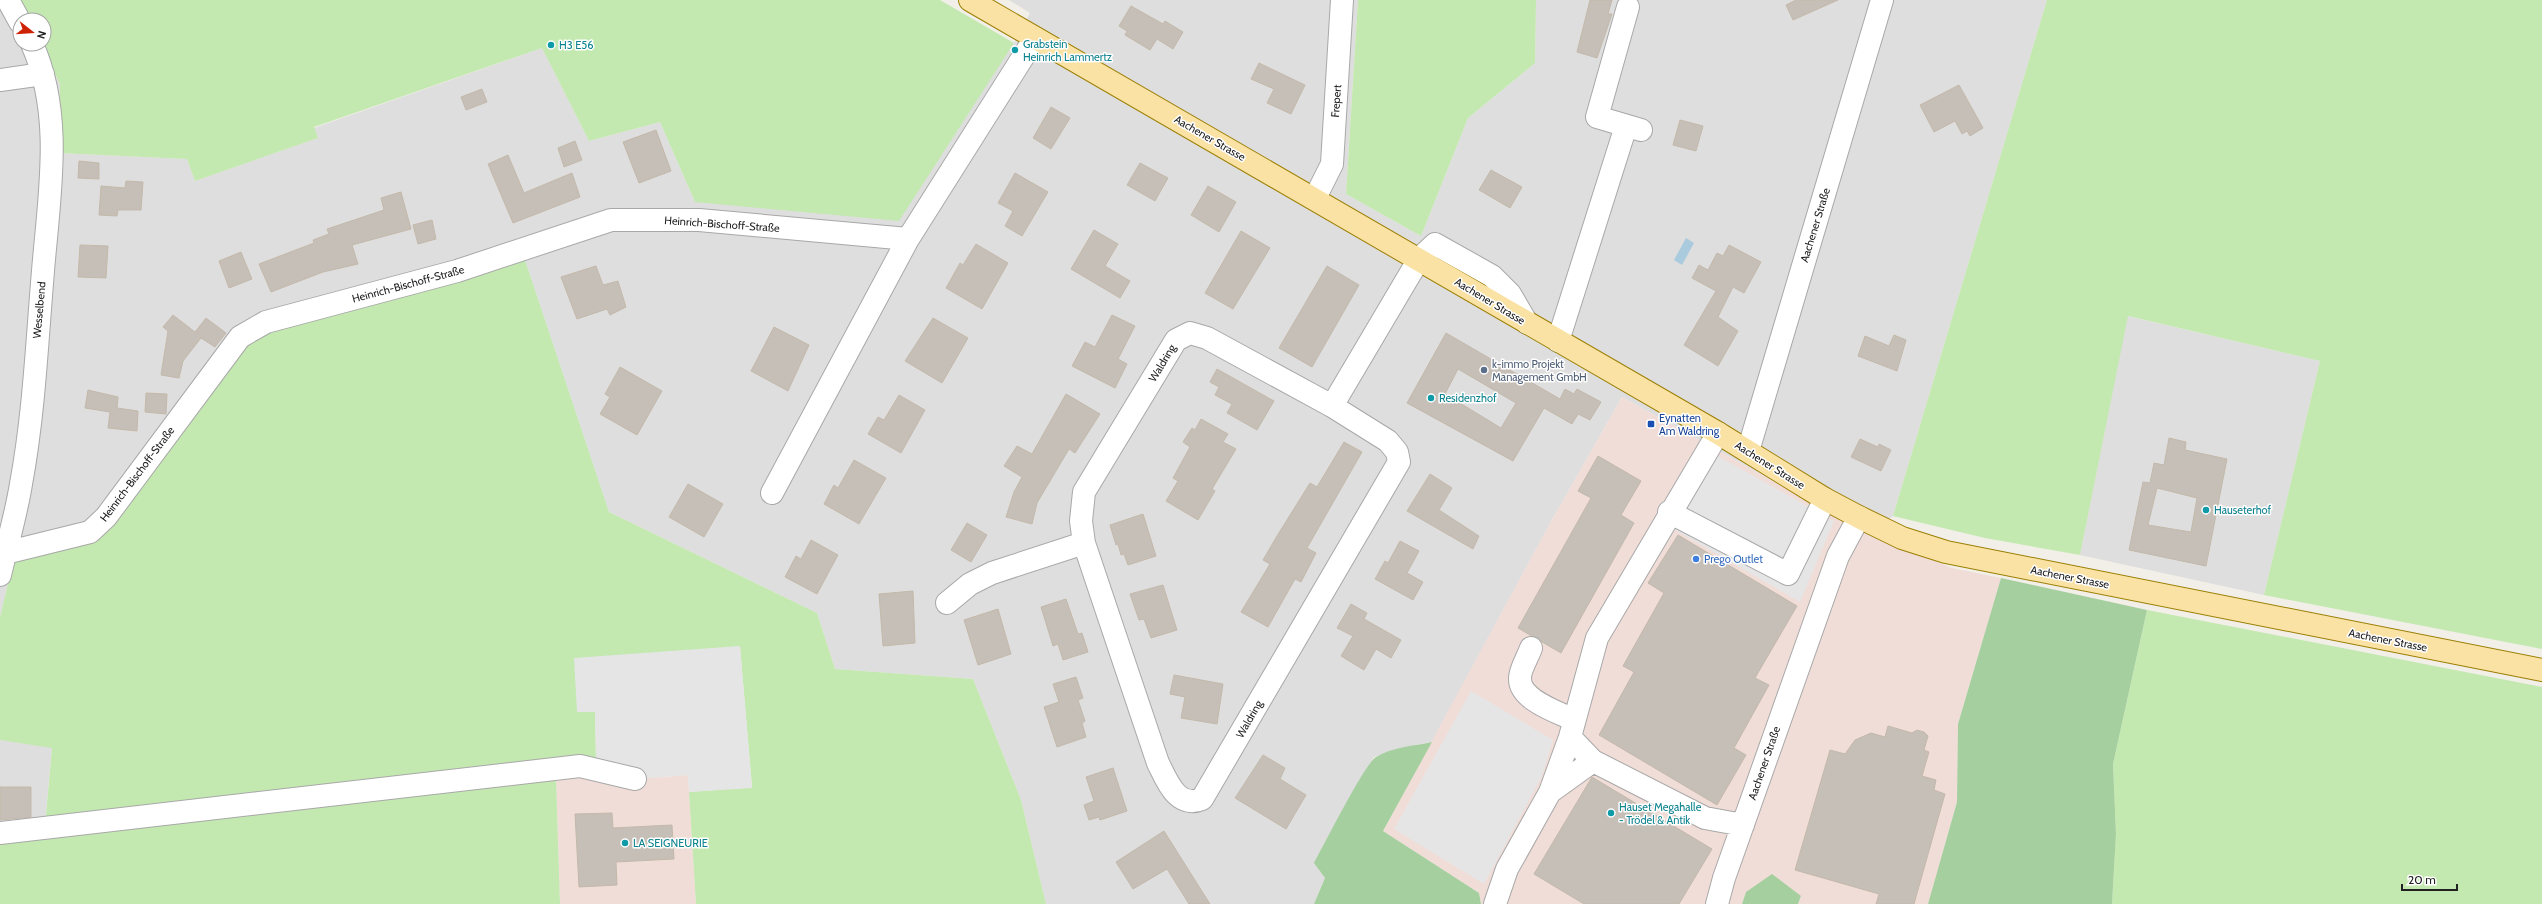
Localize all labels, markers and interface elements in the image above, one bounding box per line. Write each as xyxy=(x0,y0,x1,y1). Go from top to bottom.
north arrow xyxy=(12,12,52,52)
text: N xyxy=(34,29,49,41)
place label: Grabstein Heinrich Lammertz xyxy=(1023,37,1112,64)
place label: H3 E56 xyxy=(559,38,594,52)
marker: H3 E56 xyxy=(546,40,556,50)
marker: Grabstein Heinrich Lammertz xyxy=(1010,45,1020,55)
street label: Frepert xyxy=(1328,84,1344,118)
street label: Aachener Strasse xyxy=(1172,112,1248,164)
street label: Aachener Straße xyxy=(1797,186,1833,264)
street label: Heinrich-Bischoff-Straße xyxy=(664,213,781,235)
street label: Heinrich-Bischoff-Straße xyxy=(350,262,466,306)
street label: Aachener Strasse xyxy=(1452,274,1528,328)
street label: Wesselbend xyxy=(30,281,48,339)
street label: Waldring xyxy=(1145,341,1179,384)
place label: k-immo Projekt Management GmbH xyxy=(1492,357,1587,384)
marker: k-immo Projekt Management GmbH xyxy=(1479,365,1489,375)
place label: Residenzhof xyxy=(1439,391,1497,405)
marker: Residenzhof xyxy=(1426,393,1436,403)
place label: Eynatten Am Waldring xyxy=(1659,411,1720,438)
marker: Eynatten Am Waldring xyxy=(1646,419,1656,429)
street label: Heinrich-Bischoff-Straße xyxy=(97,423,178,524)
street label: Aachener Strasse xyxy=(1732,438,1808,492)
place label: Hauseterhof xyxy=(2214,503,2272,517)
marker: Hauseterhof xyxy=(2201,505,2211,515)
place label: Prego Outlet xyxy=(1704,552,1763,566)
marker: Prego Outlet xyxy=(1691,554,1701,564)
street label: Aachener Strasse xyxy=(2030,563,2111,592)
street label: Aachener Strasse xyxy=(2348,626,2429,655)
street label: Waldring xyxy=(1233,697,1266,740)
street label: Aachener Straße xyxy=(1745,724,1783,802)
place label: Hauset Megahalle - Trödel & Antik xyxy=(1619,800,1702,827)
marker: Hauset Megahalle - Trödel & Antik xyxy=(1606,808,1616,818)
place label: LA SEIGNEURIE xyxy=(633,836,708,850)
marker: LA SEIGNEURIE xyxy=(620,838,630,848)
scale bar xyxy=(2402,866,2457,892)
text: 20 m xyxy=(2408,872,2436,887)

